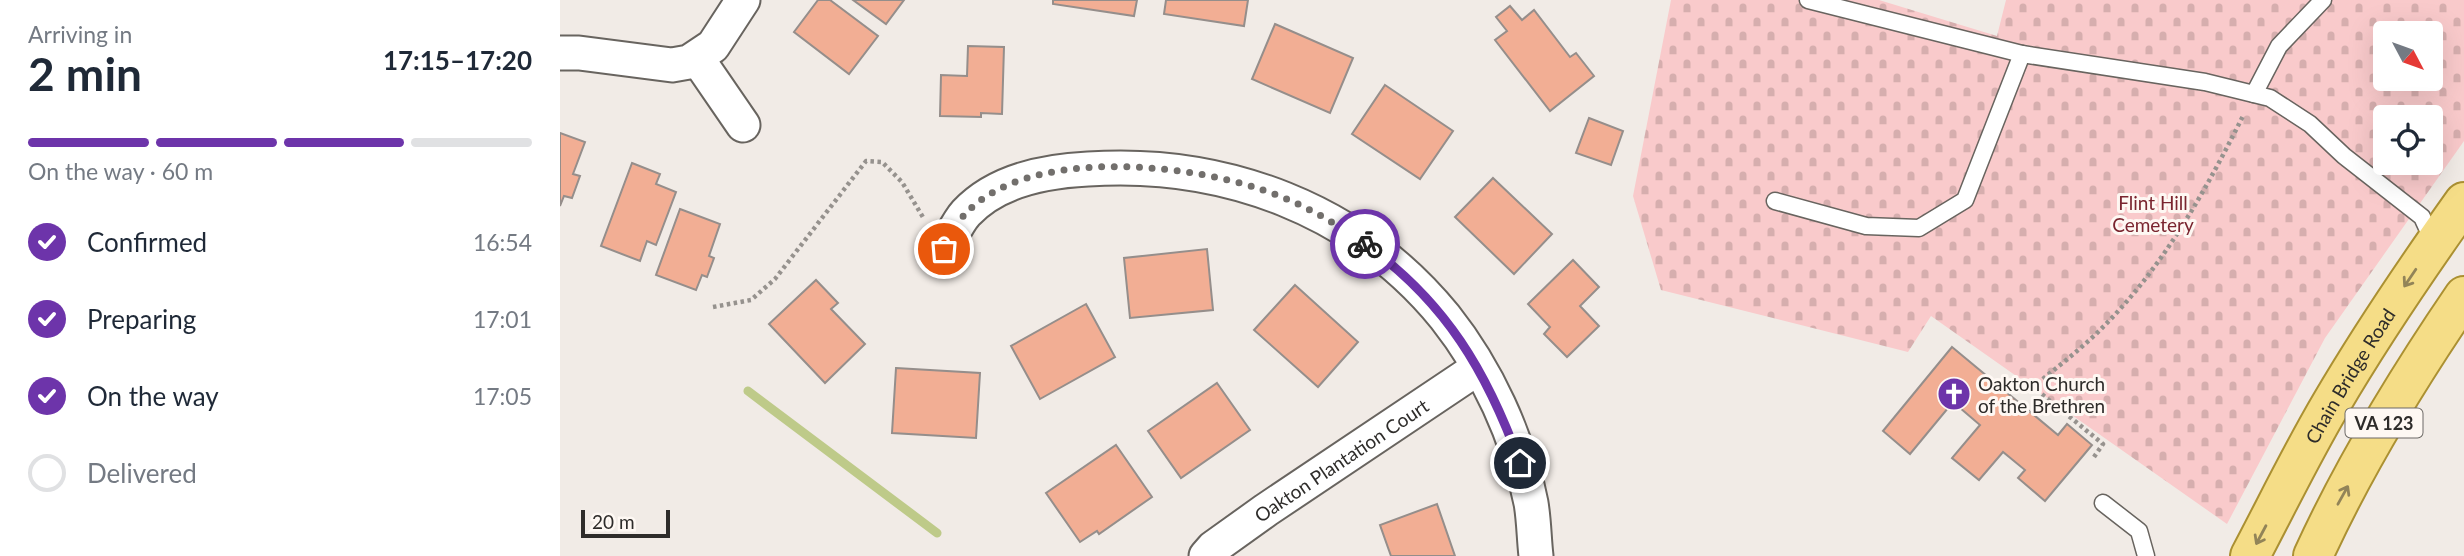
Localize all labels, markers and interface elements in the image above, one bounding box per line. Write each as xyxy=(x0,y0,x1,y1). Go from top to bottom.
text: Arriving in xyxy=(28,20,132,48)
north arrow xyxy=(2373,21,2443,91)
map controls xyxy=(2373,21,2443,175)
text: 17:15–17:20 xyxy=(383,44,532,76)
text: 2 min xyxy=(28,46,142,101)
button: locate xyxy=(2373,105,2443,175)
text: On the way · 60 m xyxy=(28,157,213,185)
park label: Flint Hill Cemetery xyxy=(2112,191,2194,236)
courier xyxy=(1330,209,1400,279)
pin xyxy=(914,219,974,279)
icon: check xyxy=(28,223,66,261)
icon: bike xyxy=(1346,225,1384,263)
text: Confirmed xyxy=(87,226,207,258)
text: 16:54 xyxy=(473,228,532,256)
icon: bag xyxy=(925,230,963,268)
one-way arrow xyxy=(2403,267,2417,287)
icon: check xyxy=(28,300,66,338)
text: Preparing xyxy=(87,303,196,335)
street label: Chain Bridge Road xyxy=(2300,304,2399,447)
text: 17:01 xyxy=(473,305,532,333)
place label: Oakton Church of the Brethren xyxy=(1978,372,2105,417)
church icon: Oakton Church of the Brethren xyxy=(1935,375,1973,413)
icon: check xyxy=(28,377,66,415)
text: On the way xyxy=(87,380,219,412)
text: 17:05 xyxy=(473,382,532,410)
street label: Oakton Plantation Court xyxy=(1249,393,1432,526)
road number: VA 123 xyxy=(2346,408,2422,438)
pin xyxy=(1490,433,1550,493)
icon: home xyxy=(1501,444,1539,482)
text: Delivered xyxy=(87,457,197,489)
one-way arrow xyxy=(2336,485,2350,505)
scale bar xyxy=(581,507,670,539)
text: 20 m xyxy=(592,510,635,533)
one-way arrow xyxy=(2254,524,2267,545)

